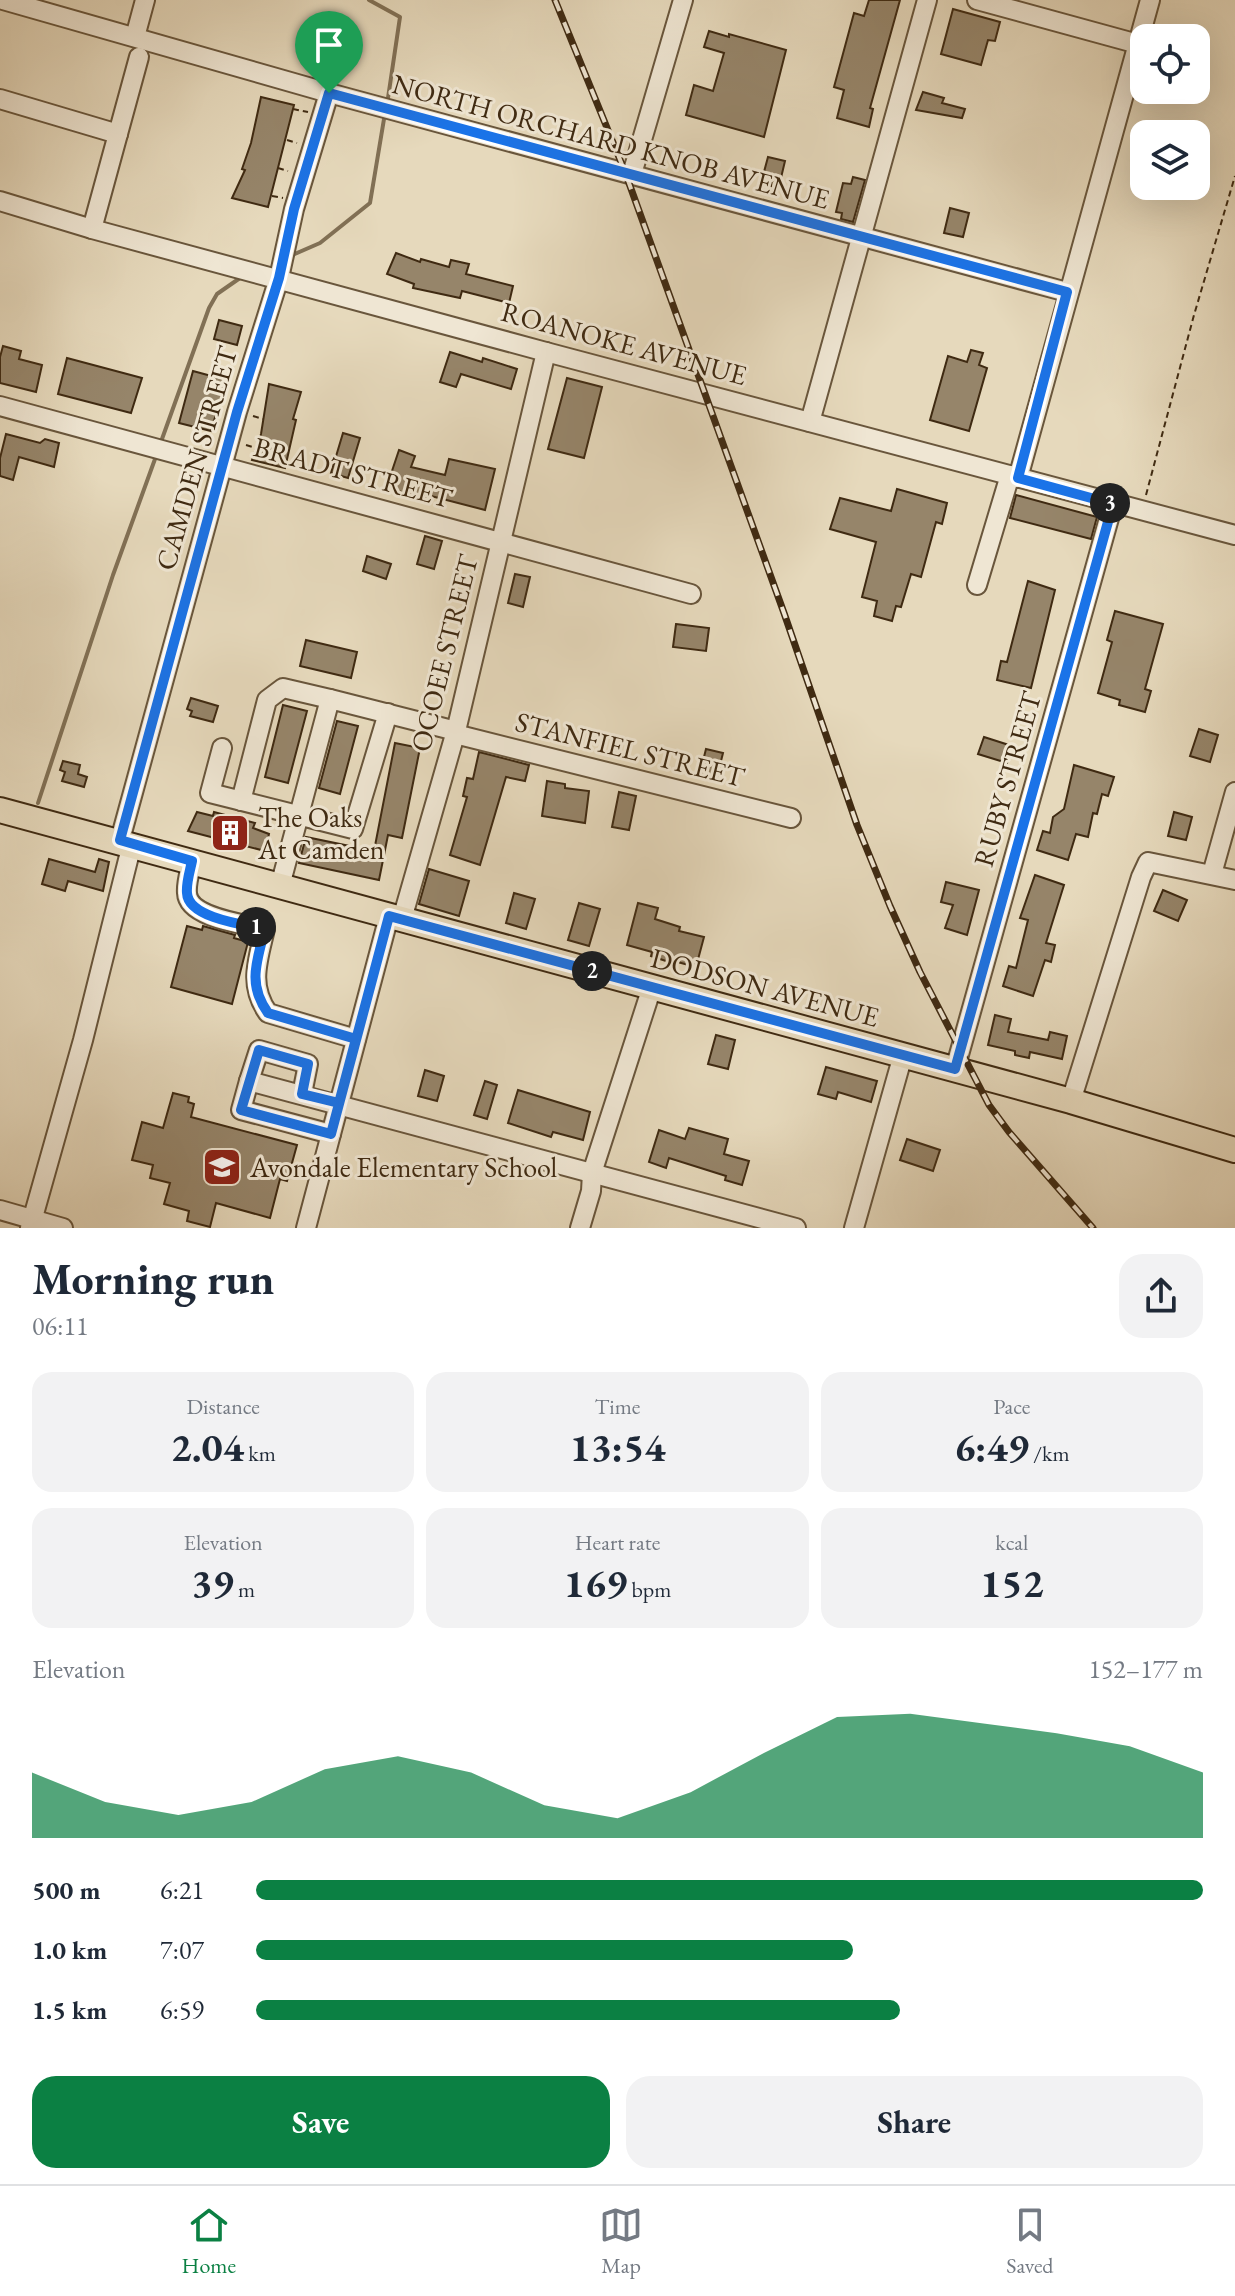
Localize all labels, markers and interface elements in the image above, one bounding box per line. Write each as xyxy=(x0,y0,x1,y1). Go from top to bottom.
pin xyxy=(295,11,363,93)
icon: arrive xyxy=(307,23,351,67)
map controls xyxy=(1130,24,1210,200)
button: locate xyxy=(1130,24,1210,104)
street label: NORTH ORCHARD KNOB AVENUE xyxy=(389,65,834,217)
button: layers xyxy=(1130,120,1210,200)
street label: ROANOKE AVENUE xyxy=(497,293,751,393)
street label: CAMDEN STREET xyxy=(147,342,245,574)
street label: BRADT STREET xyxy=(250,428,456,516)
pin: 3 xyxy=(1090,483,1130,523)
text: 3 xyxy=(1104,488,1116,517)
street label: OCOEE STREET xyxy=(402,550,486,755)
street label: RUBY STREET xyxy=(965,687,1049,871)
street label: STANFIEL STREET xyxy=(512,703,748,795)
place label: The Oaks At Camden xyxy=(257,799,385,867)
building icon: The Oaks At Camden xyxy=(209,812,251,854)
pin: 1 xyxy=(236,907,276,947)
text: 1 xyxy=(250,912,262,941)
street label: DODSON AVENUE xyxy=(647,939,883,1035)
pin: 2 xyxy=(572,951,612,991)
text: 2 xyxy=(586,956,598,985)
school or university icon: Avondale Elementary School xyxy=(201,1146,243,1188)
place label: Avondale Elementary School xyxy=(249,1149,557,1185)
text: Morning run xyxy=(32,1250,274,1307)
button: share xyxy=(1119,1254,1203,1338)
text: 06:11 xyxy=(32,1309,88,1343)
text: Distance xyxy=(186,1392,260,1421)
text: Time xyxy=(595,1392,640,1421)
text: Pace xyxy=(993,1392,1030,1421)
text: 2.04 xyxy=(171,1421,244,1473)
text: 13:54 xyxy=(570,1421,665,1473)
text: 6:49 xyxy=(954,1421,1029,1473)
text: km xyxy=(244,1439,276,1468)
text: /km xyxy=(1029,1439,1070,1468)
text: Elevation xyxy=(184,1528,263,1557)
text: Heart rate xyxy=(575,1528,660,1557)
text: kcal xyxy=(995,1528,1028,1557)
text: 39 xyxy=(191,1557,234,1609)
text: 169 xyxy=(564,1557,627,1609)
text: 152 xyxy=(980,1557,1044,1609)
text: m xyxy=(234,1575,255,1604)
text: bpm xyxy=(627,1575,671,1604)
text: Elevation xyxy=(32,1652,126,1686)
text: 152–177 m xyxy=(1088,1652,1203,1686)
text: 500 m xyxy=(32,1873,100,1907)
text: 6:21 xyxy=(160,1873,204,1907)
text: 1.0 km xyxy=(32,1933,107,1967)
text: 7:07 xyxy=(160,1933,204,1967)
text: 1.5 km xyxy=(32,1993,107,2027)
text: 6:59 xyxy=(160,1993,204,2027)
button: Save xyxy=(32,2076,610,2168)
button: Share xyxy=(626,2076,1203,2168)
tab: Home xyxy=(182,2203,236,2280)
tab: Map xyxy=(599,2203,643,2280)
tab: Saved xyxy=(1006,2203,1053,2280)

